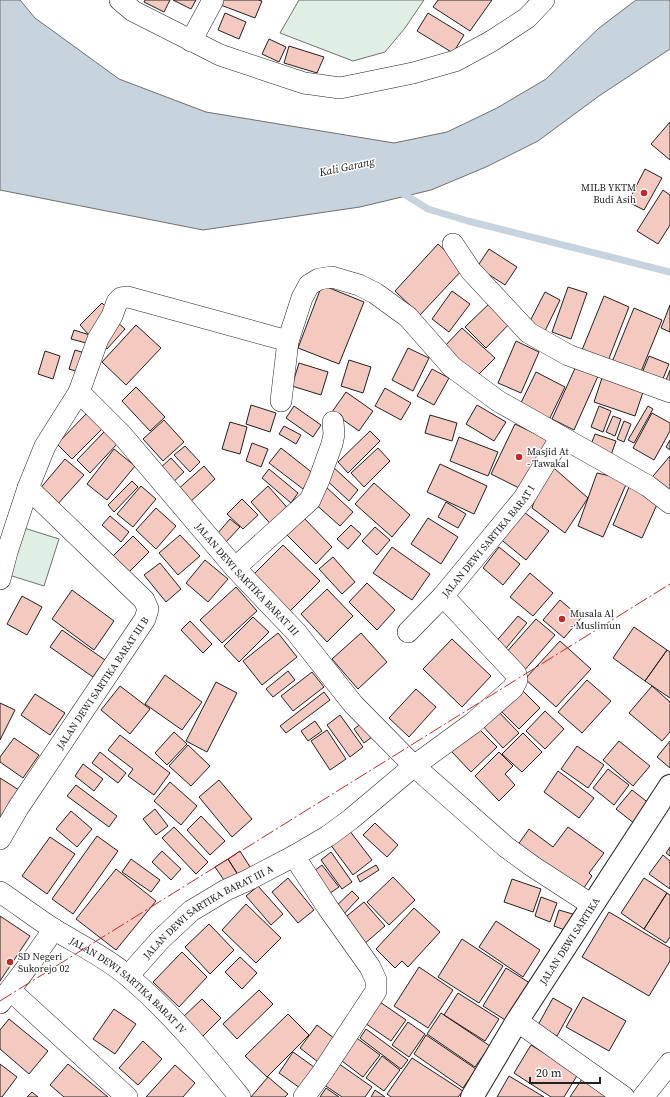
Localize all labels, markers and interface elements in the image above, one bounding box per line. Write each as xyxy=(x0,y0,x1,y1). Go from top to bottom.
water label: Kali Garang xyxy=(317,154,377,180)
place label: MILB YKTM Budi Asih xyxy=(581,181,636,206)
marker: MILB YKTM Budi Asih xyxy=(639,188,649,198)
place label: Masjid At - Tawakal xyxy=(527,445,569,470)
marker: Masjid At - Tawakal xyxy=(514,452,524,462)
street label: JALAN DEWI SARTIKA BARAT I xyxy=(438,482,537,600)
street label: JALAN DEWI SARTIKA BARAT III xyxy=(192,519,303,638)
place label: Musala Al - Muslimun xyxy=(570,607,621,632)
street label: JALAN DEWI SARTIKA BARAT III B xyxy=(53,614,151,752)
marker: Musala Al - Muslimun xyxy=(557,614,567,624)
street label: JALAN DEWI SARTIKA BARAT III A xyxy=(139,862,275,962)
street label: JALAN DEWI SARTIKA xyxy=(536,895,602,988)
street label: JALAN DEWI SARTIKA BARAT IV xyxy=(67,933,190,1036)
place label: SD Negeri Sukorejo 02 xyxy=(18,950,69,975)
marker: SD Negeri Sukorejo 02 xyxy=(5,957,15,967)
scale bar xyxy=(530,1059,600,1085)
text: 20 m xyxy=(536,1065,562,1081)

